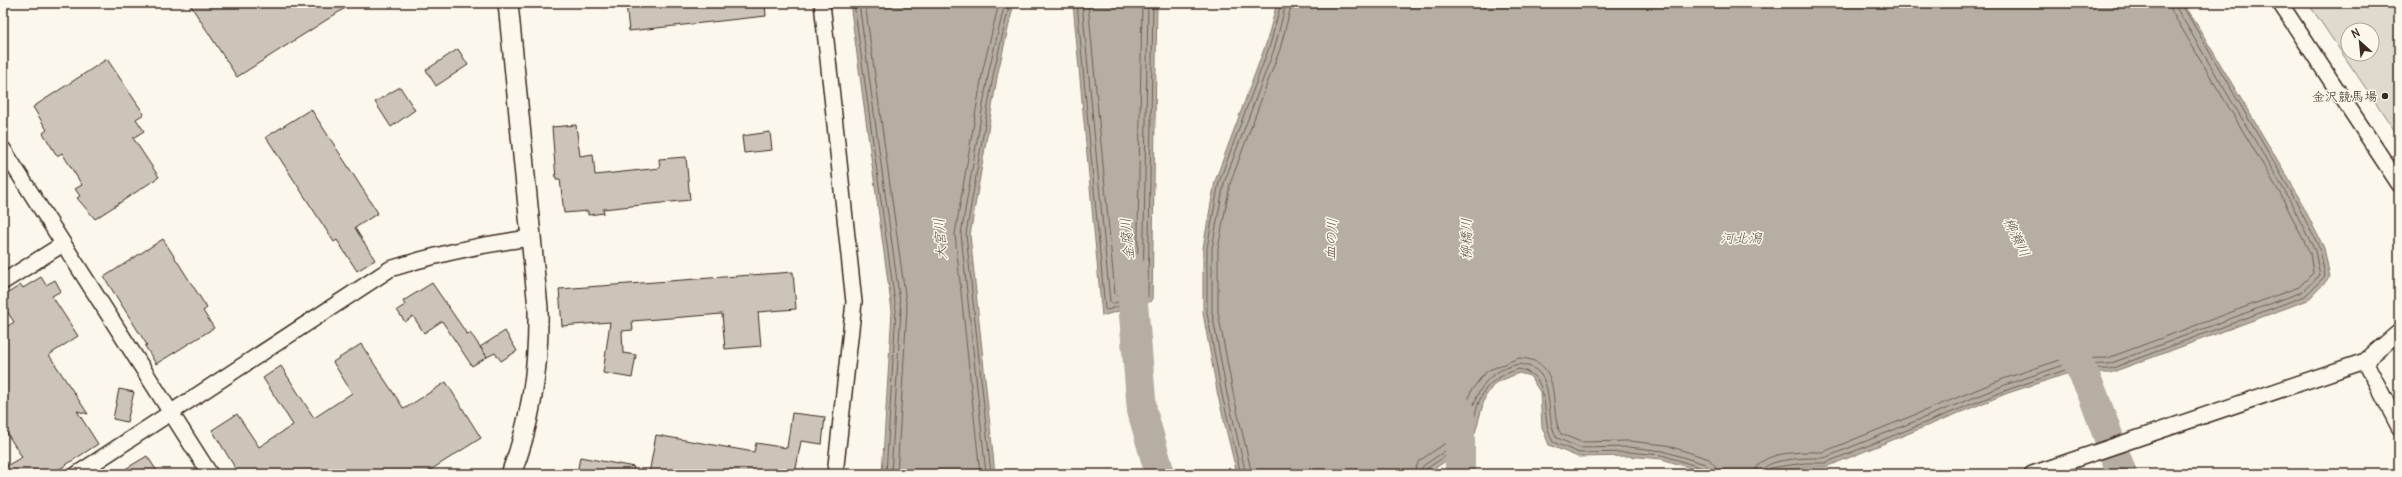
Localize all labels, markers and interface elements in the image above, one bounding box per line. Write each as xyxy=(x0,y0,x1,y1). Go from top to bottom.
north arrow xyxy=(2340,22,2380,62)
text: N xyxy=(2349,25,2362,41)
place label: 金沢競馬場 xyxy=(2312,88,2377,105)
marker: 金沢競馬場 xyxy=(2380,91,2390,101)
water label: 柳瀬川 xyxy=(2000,214,2034,260)
water label: 大宮川 xyxy=(930,217,950,261)
water label: 金腐川 xyxy=(1116,217,1138,261)
water label: 血の川 xyxy=(1321,218,1341,260)
water label: 柳橋川 xyxy=(1457,218,1475,260)
water label: 河北潟 xyxy=(1720,229,1763,247)

